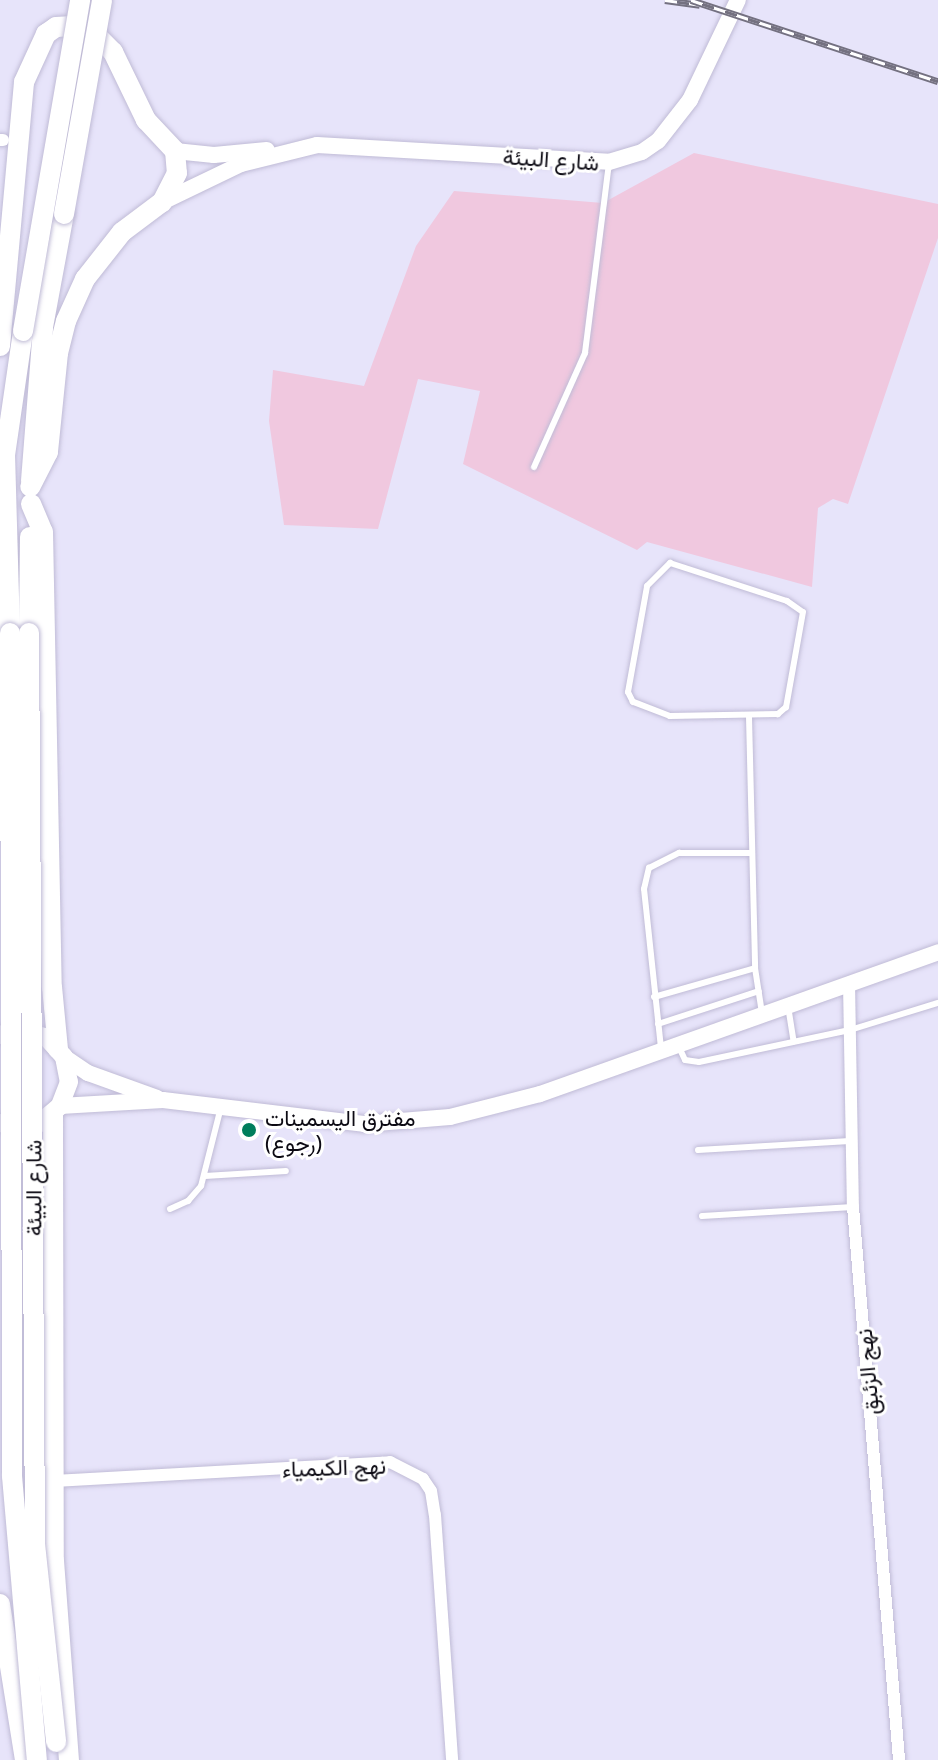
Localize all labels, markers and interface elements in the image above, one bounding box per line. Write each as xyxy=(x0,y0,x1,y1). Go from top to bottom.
street label: شارع البيئة xyxy=(502,142,600,176)
place label: مفترق اليسمينات (رجوع) xyxy=(265,1104,415,1156)
marker: مفترق اليسمينات (رجوع) xyxy=(240,1121,258,1139)
street label: شارع البيئة xyxy=(20,1140,46,1236)
street label: نهج الزئبق xyxy=(850,1328,884,1416)
street label: نهج الكيمياء xyxy=(282,1452,386,1482)

